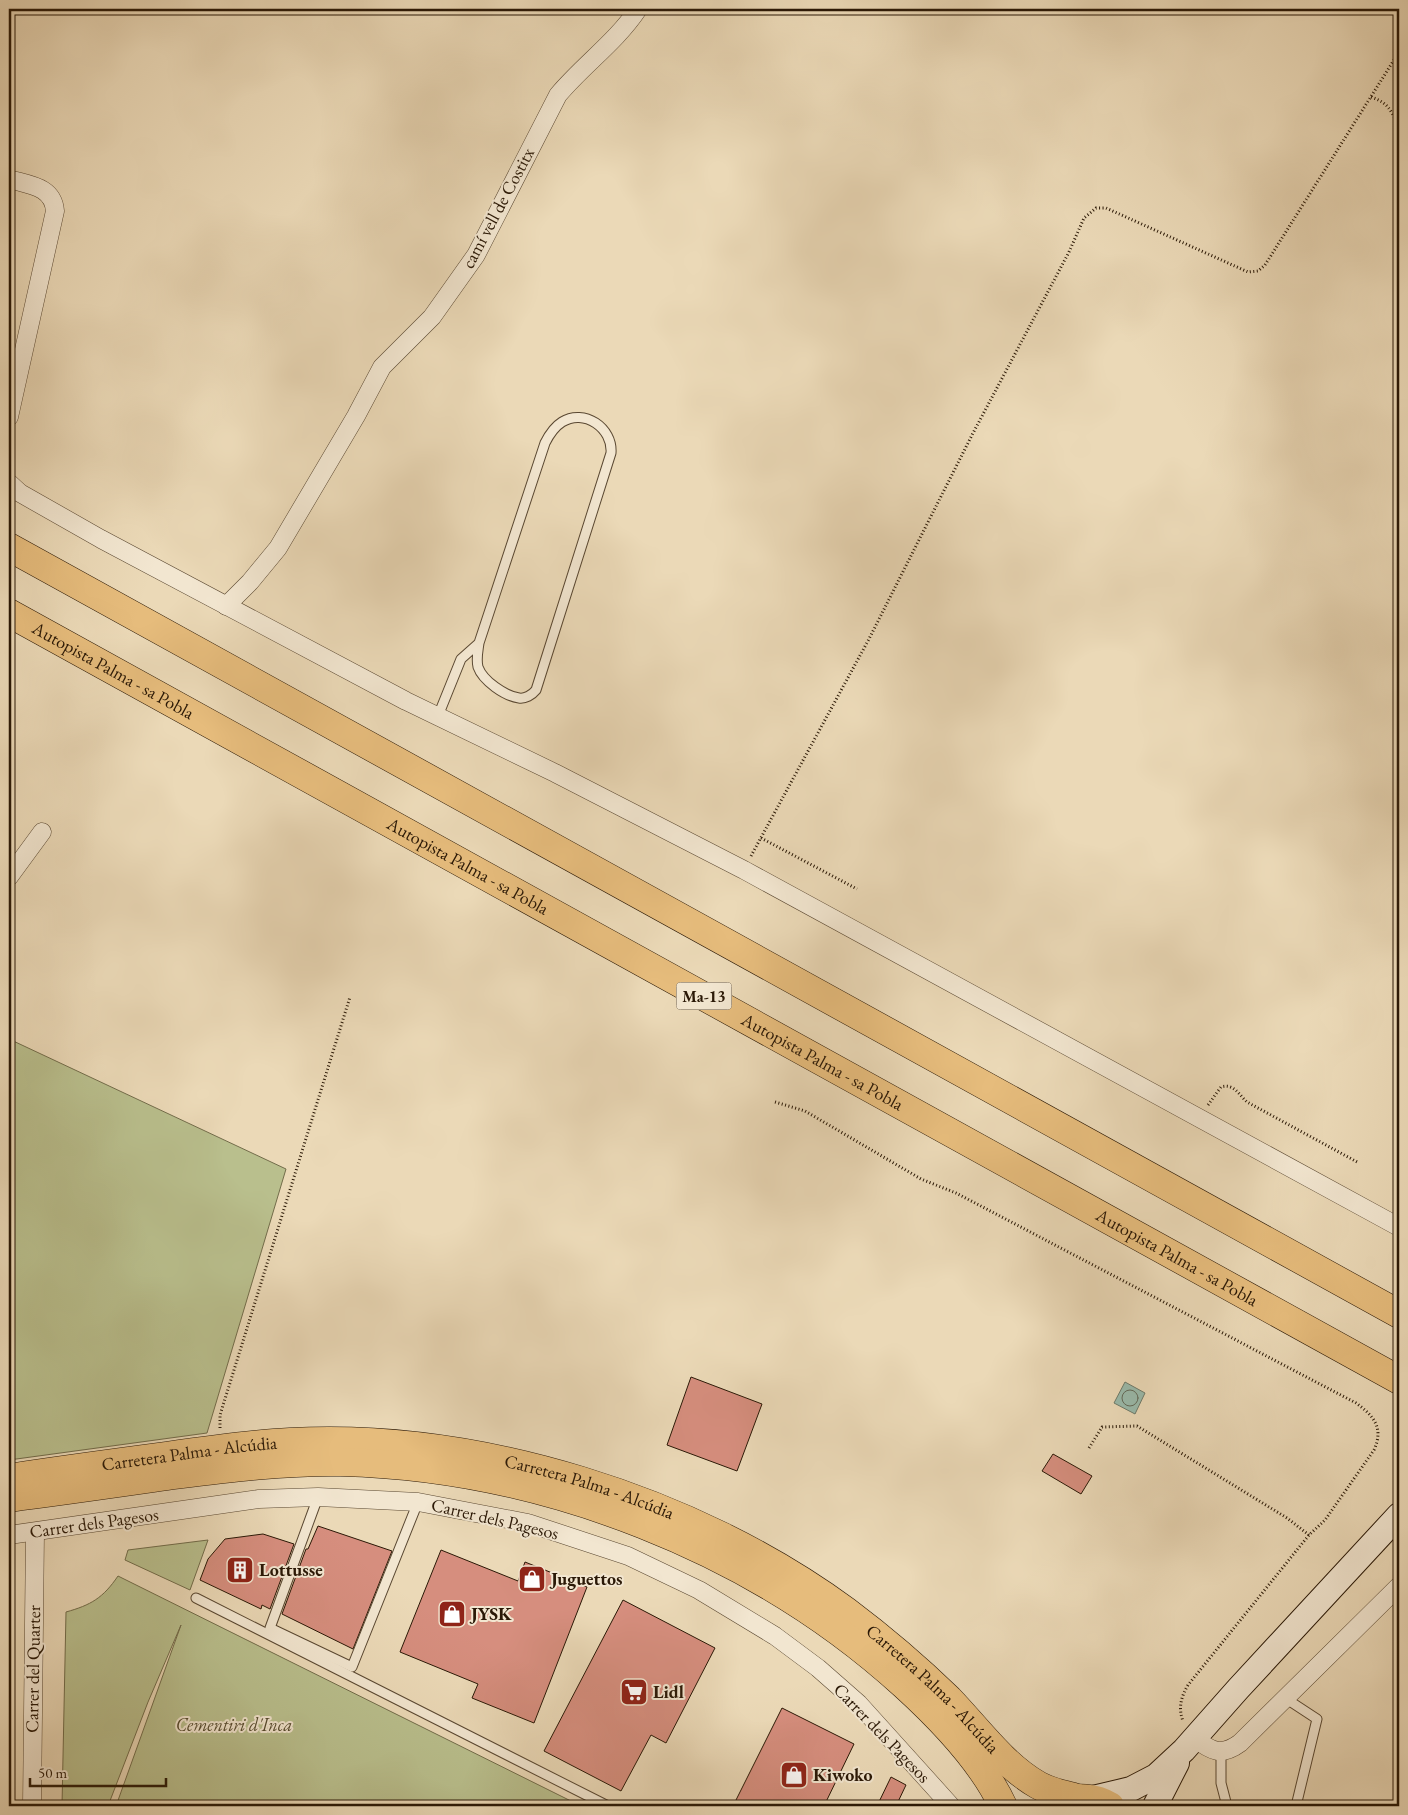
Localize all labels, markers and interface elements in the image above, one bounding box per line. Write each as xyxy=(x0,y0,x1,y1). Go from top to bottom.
street label: camí vell de Costitx xyxy=(456,143,539,272)
street label: Autopista Palma - sa Pobla xyxy=(27,616,199,724)
street label: Autopista Palma - sa Pobla xyxy=(382,811,554,920)
road number: Ma-13 xyxy=(676,982,732,1009)
street label: Autopista Palma - sa Pobla xyxy=(737,1007,908,1116)
street label: Autopista Palma - sa Pobla xyxy=(1091,1203,1263,1311)
street label: Carretera Palma - Alcúdia xyxy=(100,1431,279,1476)
street label: Carretera Palma - Alcúdia xyxy=(502,1449,679,1524)
street label: Carrer dels Pagesos xyxy=(429,1493,561,1544)
street label: Carrer dels Pagesos xyxy=(28,1502,160,1543)
building icon: Lottusse xyxy=(225,1555,255,1585)
place label: Lottusse xyxy=(259,1558,323,1581)
shop icon: Juguettos xyxy=(517,1564,547,1594)
place label: Juguettos xyxy=(549,1567,623,1590)
shop icon: JYSK xyxy=(437,1599,467,1629)
place label: JYSK xyxy=(469,1602,512,1625)
street label: Carrer del Quarter xyxy=(20,1605,45,1733)
street label: Carretera Palma - Alcúdia xyxy=(862,1619,1005,1759)
supermarket icon: Lidl xyxy=(619,1677,649,1707)
street label: Carrer dels Pagesos xyxy=(829,1678,936,1788)
place label: Lidl xyxy=(653,1680,684,1703)
park label: Cementiri d'Inca xyxy=(176,1713,292,1736)
scale bar xyxy=(30,1755,166,1787)
shop icon: Kiwoko xyxy=(779,1760,809,1790)
text: 50 m xyxy=(38,1763,67,1782)
place label: Kiwoko xyxy=(813,1763,873,1786)

